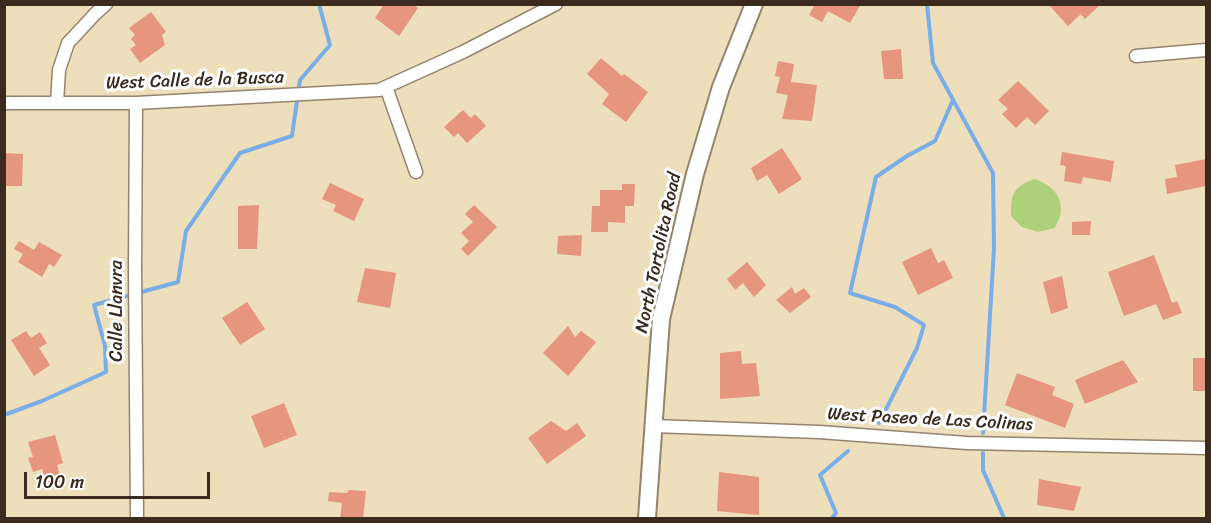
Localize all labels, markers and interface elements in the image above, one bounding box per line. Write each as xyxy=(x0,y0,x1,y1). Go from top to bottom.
street label: West Calle de la Busca xyxy=(106,67,284,95)
street label: North Tortolita Road xyxy=(631,171,687,335)
street label: Calle Llanvra xyxy=(106,260,128,362)
street label: West Paseo de Las Colinas xyxy=(827,404,1033,436)
scale bar xyxy=(27,460,213,498)
text: 100 m xyxy=(35,466,84,498)

